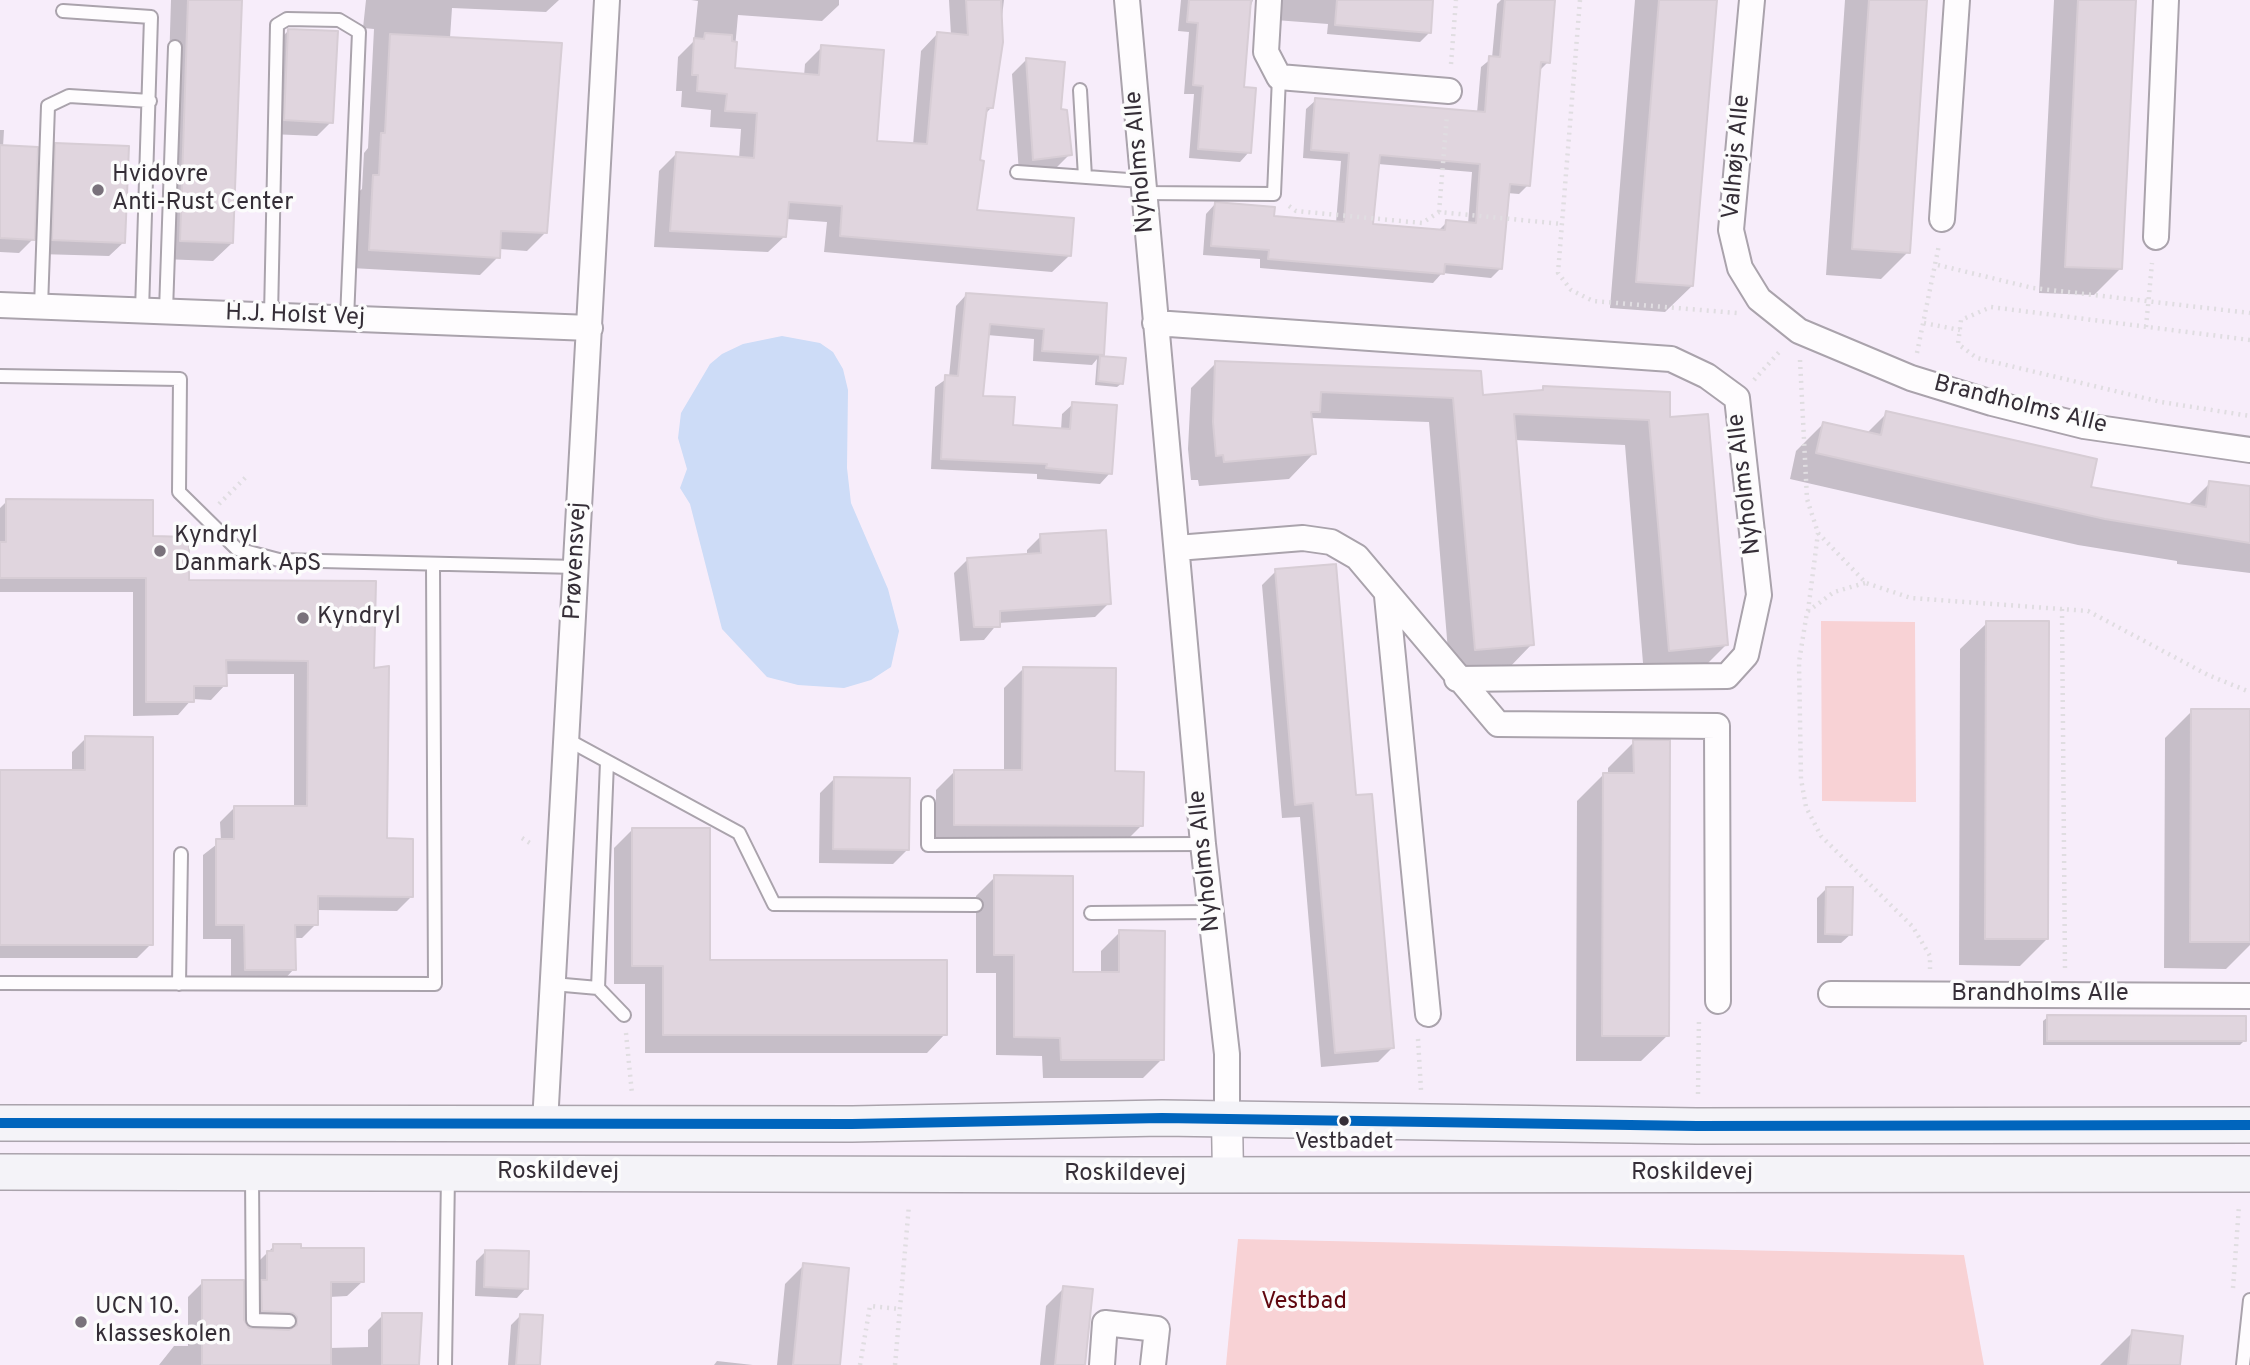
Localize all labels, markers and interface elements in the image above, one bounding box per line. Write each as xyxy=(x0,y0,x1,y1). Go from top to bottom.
street label: Nyholms Alle xyxy=(1120,90,1162,234)
street label: Valhøjs Alle xyxy=(1718,94,1758,220)
place label: Hvidovre Anti-Rust Center xyxy=(112,162,294,218)
marker: Hvidovre Anti-Rust Center xyxy=(90,182,106,198)
street label: H.J. Holst Vej xyxy=(225,300,365,334)
street label: Brandholms Alle xyxy=(1930,371,2110,441)
street label: Nyholms Alle xyxy=(1723,412,1769,556)
street label: Prøvensvej xyxy=(560,501,594,621)
place label: Kyndryl Danmark ApS xyxy=(174,523,321,579)
marker: Kyndryl Danmark ApS xyxy=(152,543,168,559)
place label: Kyndryl xyxy=(317,604,401,632)
marker: Kyndryl xyxy=(295,610,311,626)
street label: Nyholms Alle xyxy=(1184,789,1228,933)
street label: Brandholms Alle xyxy=(1951,981,2129,1009)
marker: Vestbadet xyxy=(1337,1114,1351,1128)
place label: Vestbadet xyxy=(1295,1131,1393,1157)
street label: Roskildevej xyxy=(497,1159,619,1187)
street label: Roskildevej xyxy=(1631,1160,1753,1188)
street label: Roskildevej xyxy=(1064,1161,1186,1189)
park label: Vestbad xyxy=(1261,1289,1347,1317)
place label: UCN 10. klasseskolen xyxy=(95,1294,231,1350)
marker: UCN 10. klasseskolen xyxy=(73,1314,89,1330)

